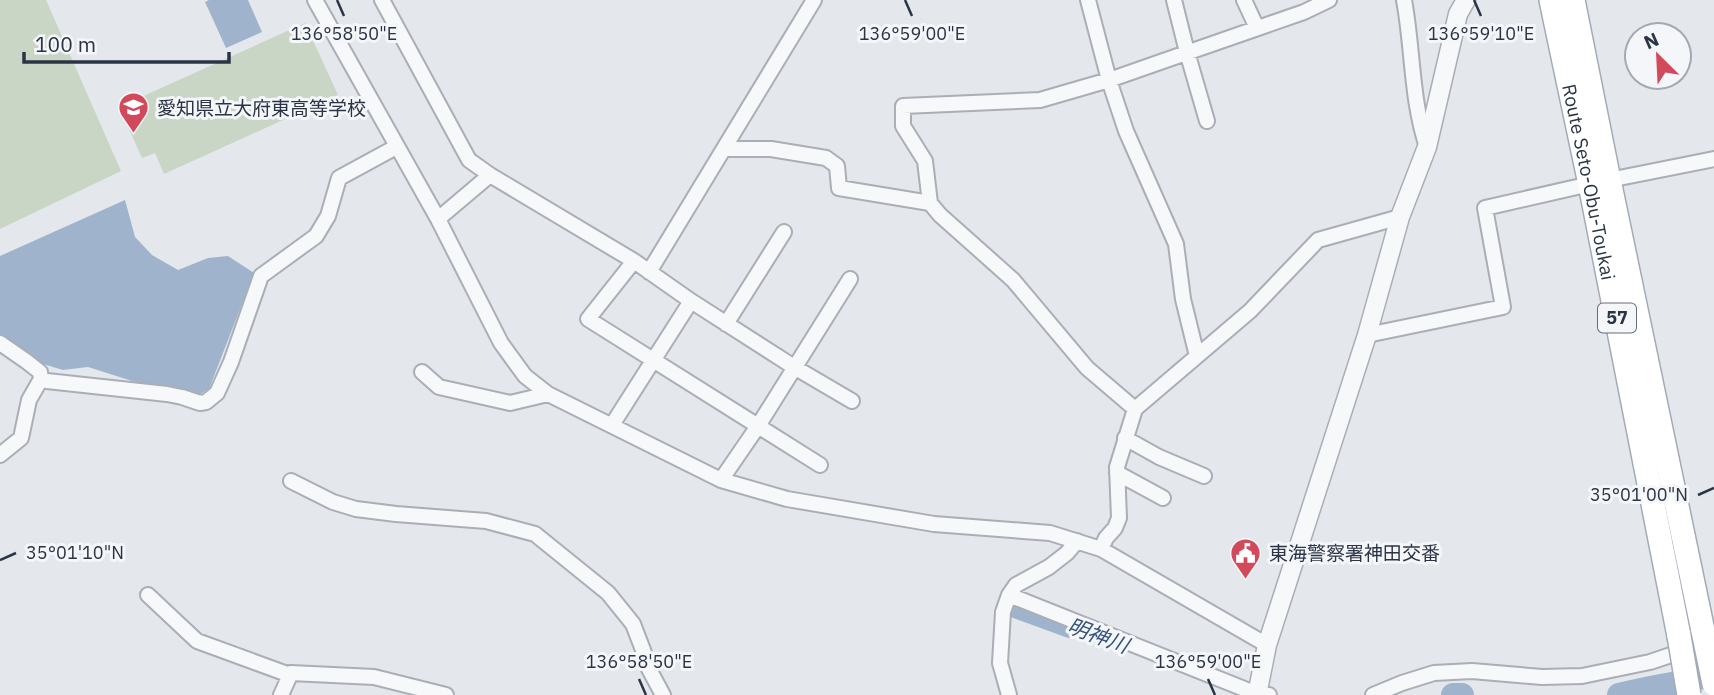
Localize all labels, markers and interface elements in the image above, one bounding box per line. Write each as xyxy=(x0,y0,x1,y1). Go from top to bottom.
scale bar xyxy=(24,21,229,65)
north arrow xyxy=(1623,21,1693,91)
text: 136°58'50"E xyxy=(291,22,397,45)
text: 136°59'00"E xyxy=(859,22,965,45)
text: 136°59'10"E xyxy=(1428,22,1534,45)
text: N xyxy=(1640,27,1662,54)
text: 100 m xyxy=(35,30,96,58)
street label: Route Seto-Obu-Toukai xyxy=(1557,82,1621,282)
school or university icon: 愛知県立大府東高等学校 xyxy=(117,91,151,135)
place label: 愛知県立大府東高等学校 xyxy=(157,96,366,120)
road number: 57 xyxy=(1598,304,1636,332)
text: 35°01'00"N xyxy=(1590,483,1688,506)
public building icon: 東海警察署神田交番 xyxy=(1229,536,1263,580)
text: 35°01'10"N xyxy=(26,541,124,564)
place label: 東海警察署神田交番 xyxy=(1269,541,1440,565)
water label: 明神川 xyxy=(1064,611,1135,660)
text: 136°58'50"E xyxy=(586,650,692,673)
text: 136°59'00"E xyxy=(1155,650,1261,673)

